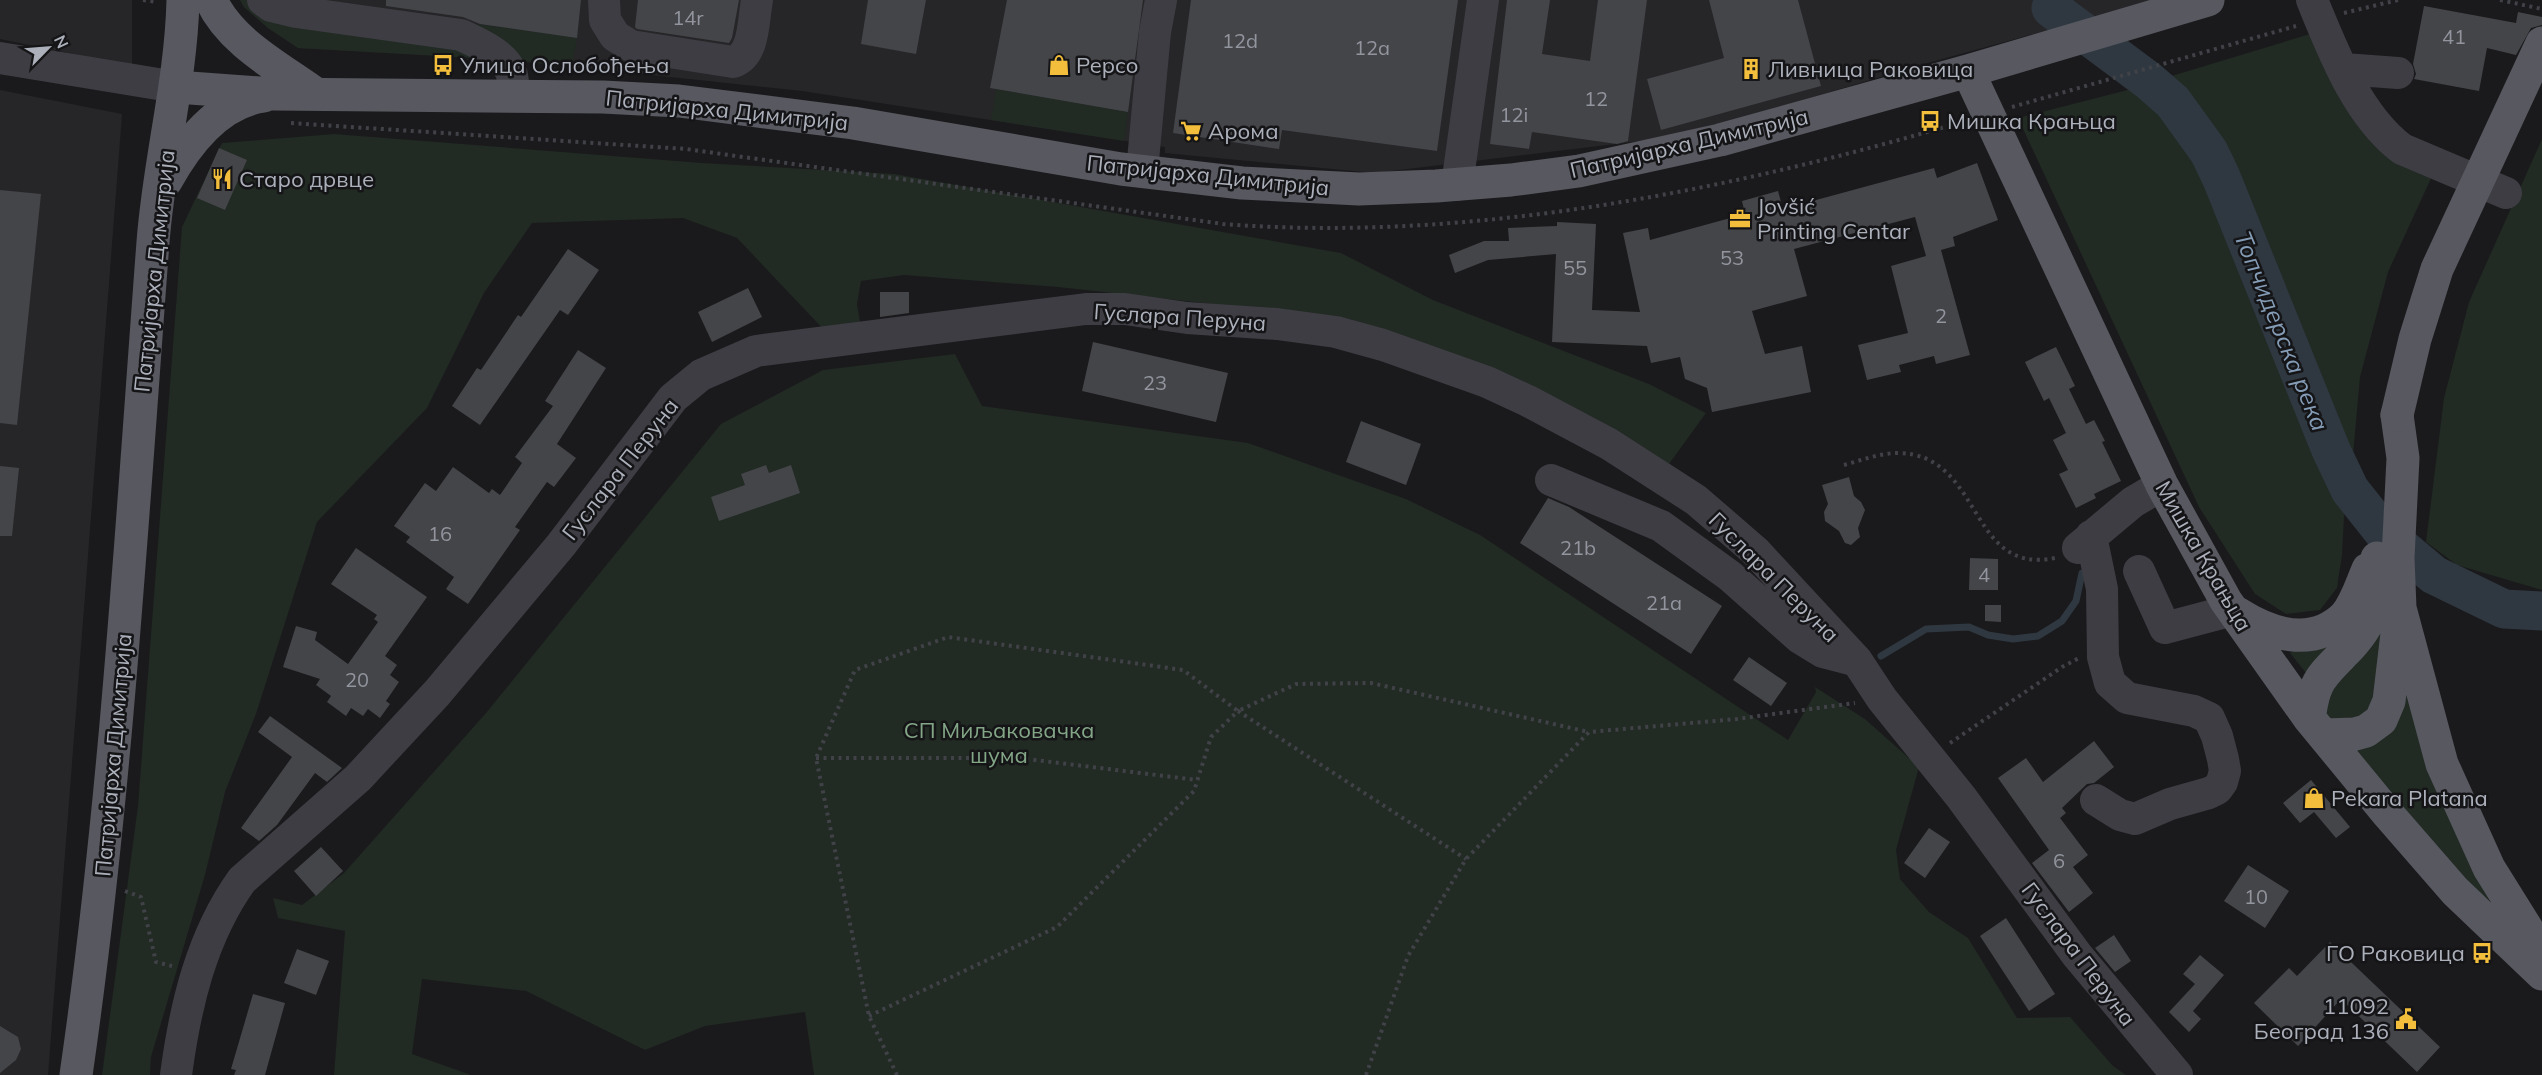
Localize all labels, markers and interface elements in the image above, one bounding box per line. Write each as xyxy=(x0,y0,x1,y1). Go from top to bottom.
house number: 14r xyxy=(672,5,704,30)
north arrow xyxy=(18,18,78,78)
house number: 41 xyxy=(2442,24,2466,49)
house number: 12d xyxy=(1222,28,1258,53)
text: N xyxy=(50,32,73,51)
house number: 12a xyxy=(1354,35,1390,60)
place label: Улица Ослобођења xyxy=(459,51,669,79)
place label: Pepco xyxy=(1076,51,1138,79)
bus stop icon: Улица Ослобођења xyxy=(431,53,455,77)
shop icon: Pepco xyxy=(1047,53,1071,77)
place label: Ливница Раковица xyxy=(1768,55,1973,83)
building icon: Ливница Раковица xyxy=(1739,57,1763,81)
street label: Патријарха Димитрија xyxy=(604,83,850,137)
house number: 12 xyxy=(1584,86,1608,111)
house number: 12i xyxy=(1500,102,1528,127)
street label: Патријарха Димитрија xyxy=(1567,102,1811,184)
place label: Мишка Крањца xyxy=(1947,107,2116,135)
bus stop icon: Мишка Крањца xyxy=(1918,109,1942,133)
place label: Арома xyxy=(1208,117,1279,145)
supermarket icon: Арома xyxy=(1179,119,1203,143)
street label: Патријарха Димитрија xyxy=(127,148,181,394)
street label: Патријарха Димитрија xyxy=(1085,148,1331,202)
place label: Старо дрвце xyxy=(239,165,374,193)
restaurant icon: Старо дрвце xyxy=(210,167,234,191)
place label: Jovšić Printing Centar xyxy=(1757,192,1910,245)
office icon: Jovšić Printing Centar xyxy=(1728,207,1752,231)
water label: Топчидерска река xyxy=(2228,227,2336,435)
house number: 53 xyxy=(1720,245,1744,270)
house number: 55 xyxy=(1563,255,1587,280)
street label: Гуслара Перуна xyxy=(1093,297,1267,337)
house number: 2 xyxy=(1935,303,1947,328)
house number: 23 xyxy=(1143,370,1167,395)
street label: Гуслара Перуна xyxy=(556,392,684,546)
street label: Мишка Крањца xyxy=(2150,476,2258,636)
street label: Гуслара Перуна xyxy=(1703,506,1845,648)
house number: 16 xyxy=(428,521,452,546)
house number: 21b xyxy=(1560,535,1596,560)
house number: 4 xyxy=(1978,562,1990,587)
house number: 21a xyxy=(1646,590,1682,615)
street label: Патријарха Димитрија xyxy=(88,632,138,878)
house number: 20 xyxy=(345,667,369,692)
park label: СП Миљаковачка шума xyxy=(904,716,1094,769)
place label: Pekara Platana xyxy=(2331,784,2488,812)
shop icon: Pekara Platana xyxy=(2302,786,2326,810)
house number: 6 xyxy=(2053,848,2065,873)
street label: Гуслара Перуна xyxy=(2016,877,2142,1031)
house number: 10 xyxy=(2244,884,2268,909)
place label: ГО Раковица xyxy=(2326,939,2465,967)
bus stop icon: ГО Раковица xyxy=(2470,941,2494,965)
place label: 11092 Београд 136 xyxy=(2254,992,2389,1045)
public building icon: 11092 Београд 136 xyxy=(2394,1007,2418,1031)

